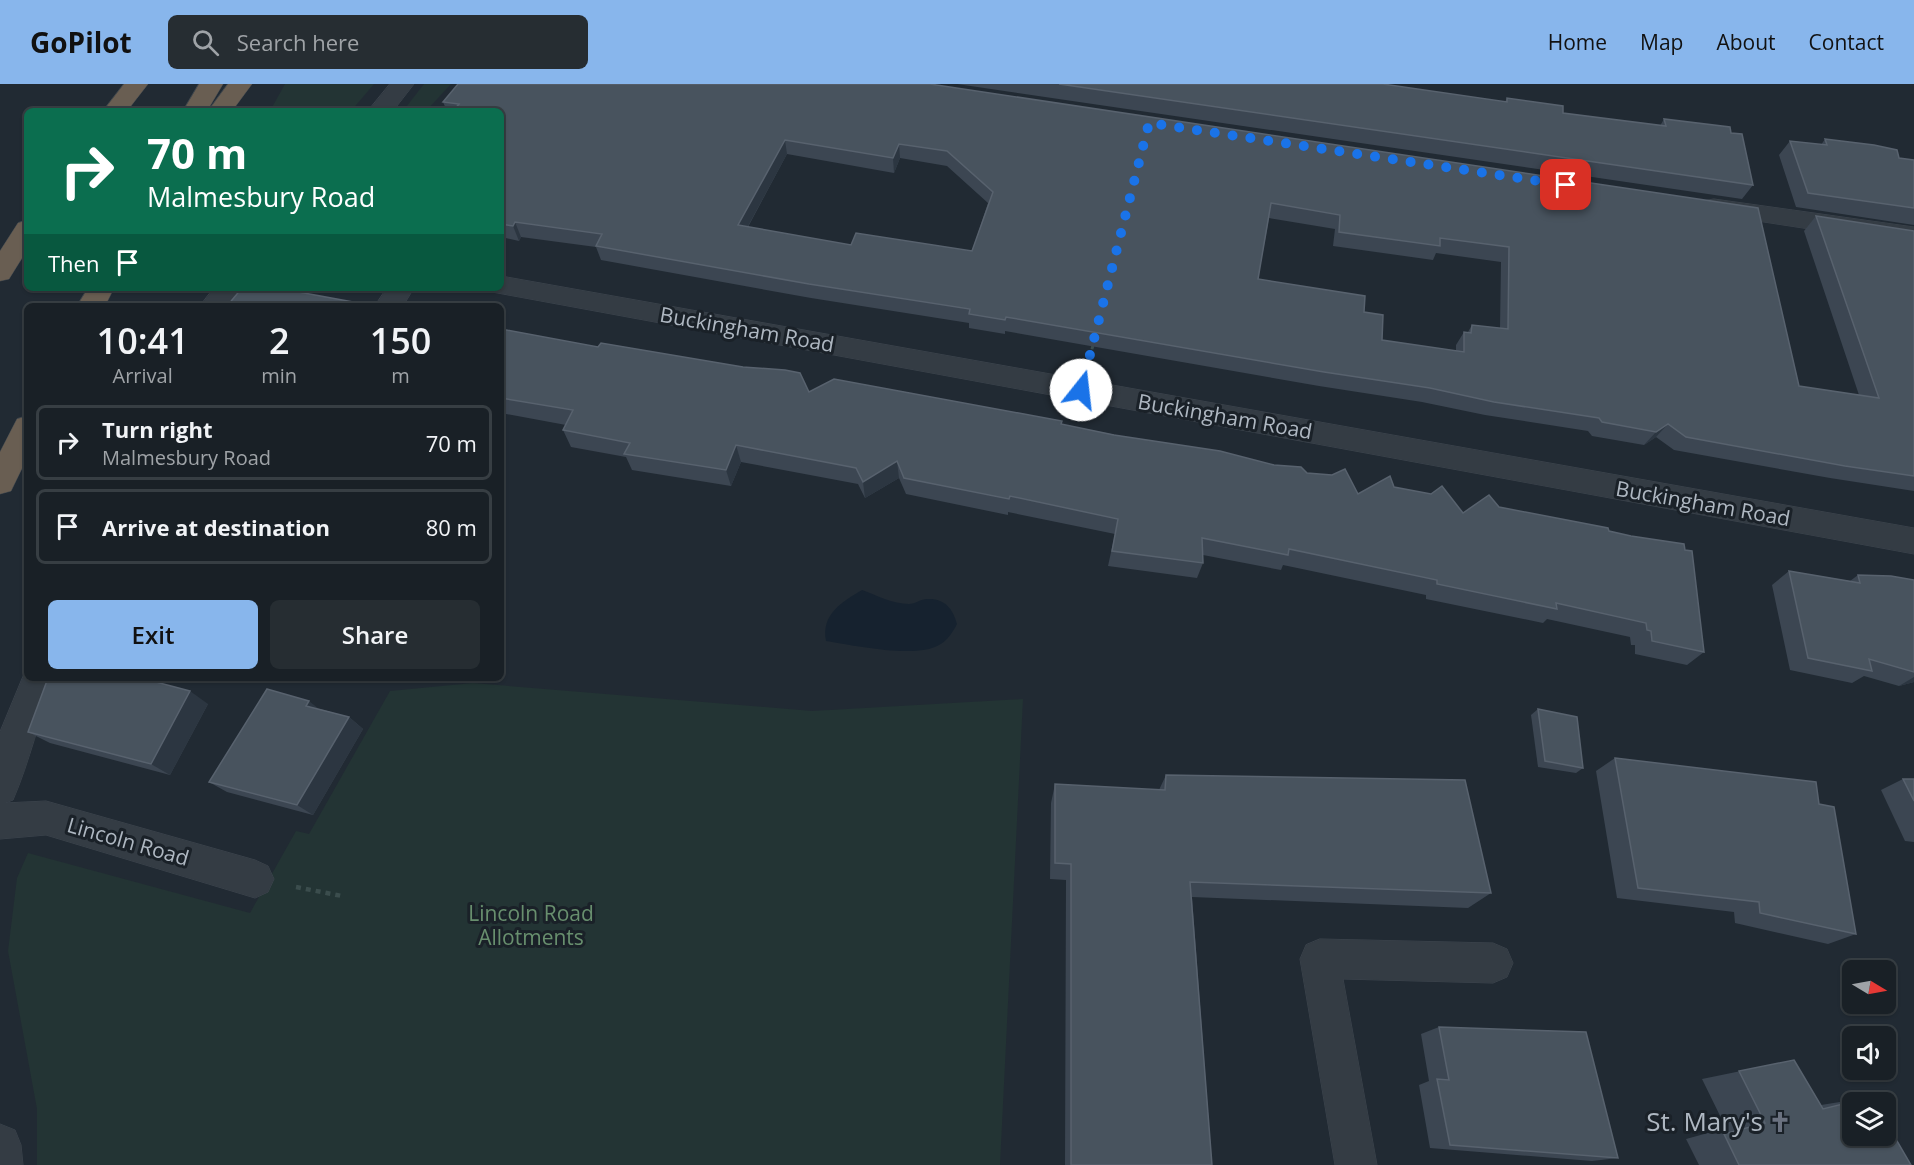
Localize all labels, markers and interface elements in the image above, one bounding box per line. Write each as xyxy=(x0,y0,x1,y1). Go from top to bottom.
search box xyxy=(168,15,588,69)
text: GoPilot xyxy=(30,23,132,61)
icon: search xyxy=(189,26,222,59)
text: Search here xyxy=(237,27,359,57)
text: Home xyxy=(1548,28,1607,56)
text: Map xyxy=(1640,28,1683,56)
text: About xyxy=(1716,28,1776,56)
text: Contact xyxy=(1809,28,1884,56)
text: 70 m xyxy=(147,124,247,181)
icon: right xyxy=(48,132,126,210)
pin xyxy=(1540,159,1591,210)
icon: arrive xyxy=(1549,168,1582,201)
text: Malmesbury Road xyxy=(147,178,375,215)
icon: arrive xyxy=(111,246,144,279)
text: Then xyxy=(48,248,99,278)
street label: Buckingham Road xyxy=(658,300,837,358)
text: 10:41 xyxy=(97,316,189,365)
text: 2 xyxy=(269,316,290,365)
text: 150 xyxy=(370,316,431,365)
position arrow xyxy=(1049,358,1113,422)
text: Arrival xyxy=(113,362,173,389)
text: min xyxy=(261,362,297,389)
text: m xyxy=(391,362,410,389)
street label: Buckingham Road xyxy=(1136,387,1315,445)
text: Turn right xyxy=(102,414,213,444)
icon: right xyxy=(51,426,84,459)
text: 70 m xyxy=(426,428,477,458)
text: Malmesbury Road xyxy=(102,444,271,471)
street label: Buckingham Road xyxy=(1614,474,1793,532)
icon: arrive xyxy=(51,510,84,543)
text: Arrive at destination xyxy=(102,512,330,542)
text: 80 m xyxy=(426,512,477,542)
button: Exit xyxy=(48,600,258,669)
button: Share xyxy=(270,600,480,669)
street label: Lincoln Road xyxy=(64,810,192,872)
park label: Lincoln Road Allotments xyxy=(468,899,594,951)
north arrow xyxy=(1842,960,1896,1014)
map controls xyxy=(1842,960,1896,1146)
button: sound xyxy=(1842,1026,1896,1080)
button: layers xyxy=(1842,1092,1896,1146)
place label: St. Mary's xyxy=(1646,1103,1763,1139)
church icon: St. Mary's xyxy=(1768,1110,1792,1134)

